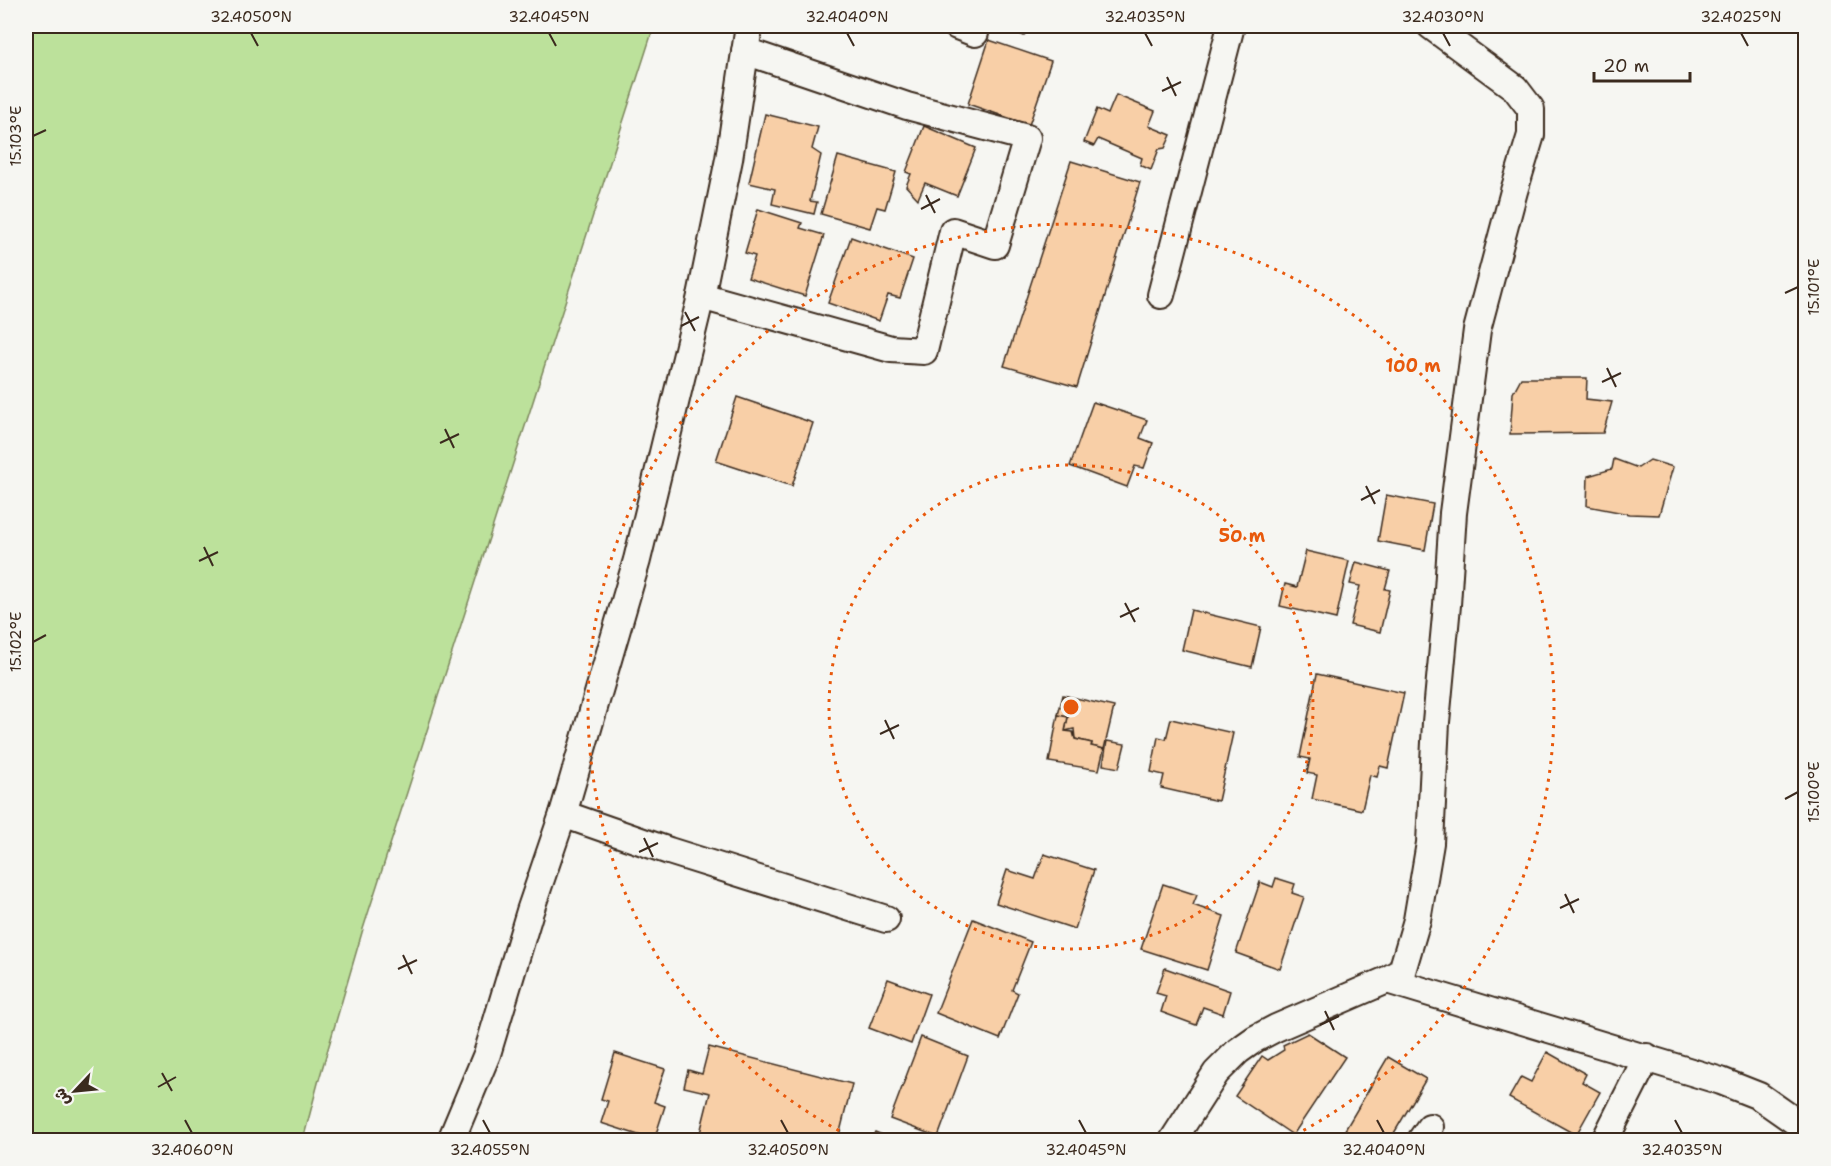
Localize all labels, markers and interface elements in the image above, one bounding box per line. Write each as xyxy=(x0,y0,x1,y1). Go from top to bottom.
text: 32.4050°N xyxy=(210,7,292,27)
text: 32.4045°N xyxy=(508,7,590,27)
text: 32.4040°N xyxy=(806,7,888,27)
text: 32.4035°N xyxy=(1105,7,1185,27)
text: 32.4030°N xyxy=(1402,7,1484,27)
text: 32.4025°N xyxy=(1701,7,1781,27)
scale bar xyxy=(1594,45,1690,83)
text: 20 m xyxy=(1603,54,1649,78)
text: 15.103°E xyxy=(6,106,26,166)
text: 15.101°E xyxy=(1804,259,1824,315)
text: 100 m xyxy=(1385,354,1441,378)
text: 50 m xyxy=(1219,524,1266,548)
text: 15.102°E xyxy=(6,612,26,672)
centre of rings xyxy=(1061,697,1081,717)
text: 15.100°E xyxy=(1804,761,1824,823)
north arrow xyxy=(45,1061,105,1121)
text: ش xyxy=(49,1085,75,1110)
text: 32.4060°N xyxy=(151,1140,233,1160)
text: 32.4055°N xyxy=(450,1140,530,1160)
text: 32.4050°N xyxy=(747,1140,829,1160)
text: 32.4045°N xyxy=(1045,1140,1127,1160)
text: 32.4040°N xyxy=(1343,1140,1425,1160)
text: 32.4035°N xyxy=(1642,1140,1722,1160)

